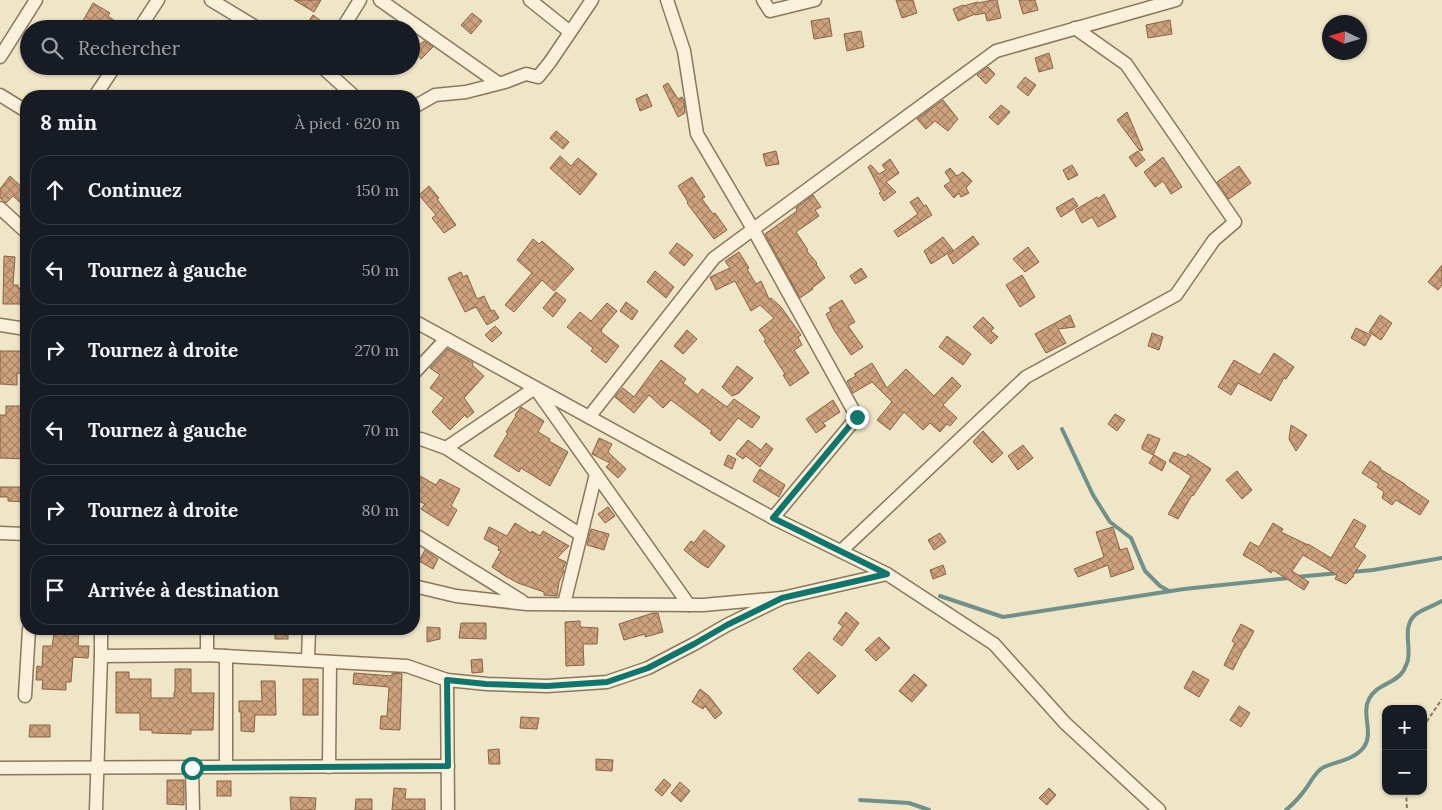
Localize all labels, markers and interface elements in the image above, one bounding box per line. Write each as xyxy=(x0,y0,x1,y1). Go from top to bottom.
north arrow xyxy=(1322,15,1367,60)
search box xyxy=(20,20,420,75)
icon: search xyxy=(38,34,66,62)
text: Rechercher xyxy=(78,36,180,60)
text: 8 min xyxy=(40,109,97,136)
text: À pied · 620 m xyxy=(295,113,400,133)
icon: ahead xyxy=(41,176,69,204)
text: Continuez xyxy=(88,178,182,202)
text: 150 m xyxy=(356,180,399,200)
icon: left xyxy=(41,256,69,284)
text: Tournez à gauche xyxy=(88,258,247,282)
text: 50 m xyxy=(362,260,399,280)
icon: right xyxy=(41,336,69,364)
text: Tournez à droite xyxy=(88,338,238,362)
text: 270 m xyxy=(355,340,399,360)
route end xyxy=(846,406,869,429)
icon: left xyxy=(41,416,69,444)
text: Tournez à gauche xyxy=(88,418,247,442)
text: 70 m xyxy=(363,420,399,440)
icon: right xyxy=(41,496,69,524)
text: Tournez à droite xyxy=(88,498,238,522)
text: 80 m xyxy=(362,500,399,520)
icon: arrive xyxy=(41,576,69,604)
text: Arrivée à destination xyxy=(88,578,279,602)
map controls xyxy=(1382,705,1427,795)
button: + xyxy=(1382,705,1427,750)
button: − xyxy=(1382,750,1427,795)
route start xyxy=(181,757,204,780)

